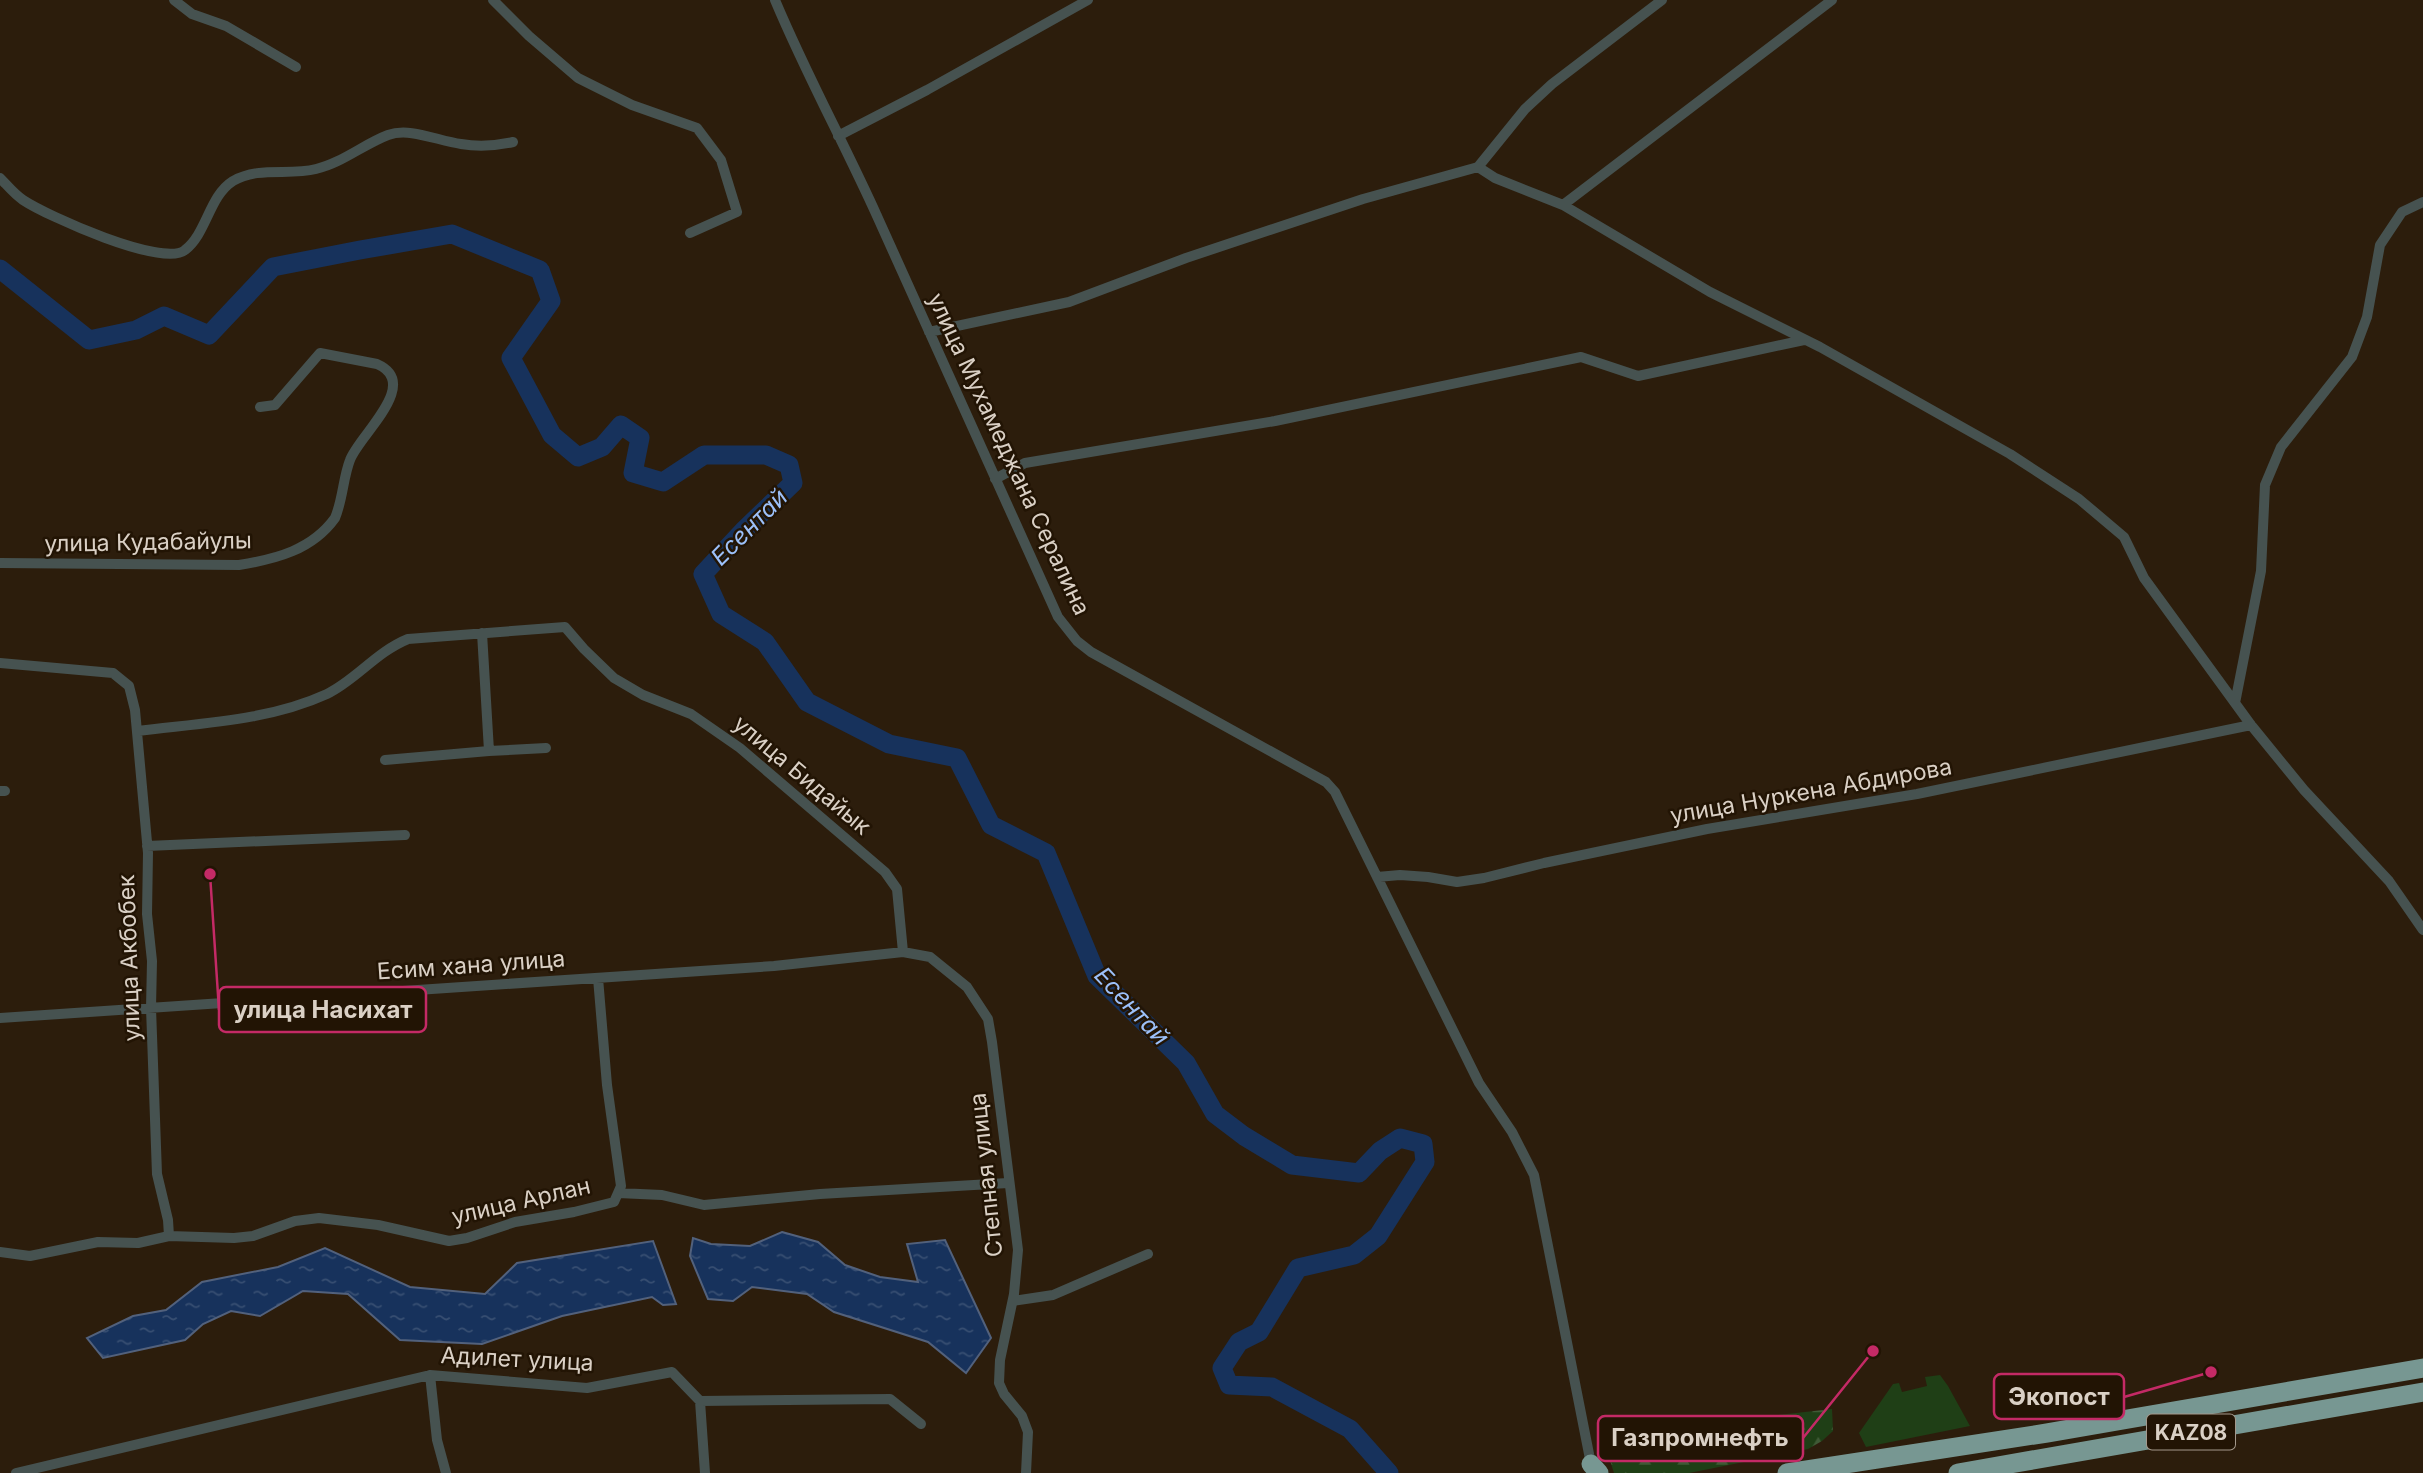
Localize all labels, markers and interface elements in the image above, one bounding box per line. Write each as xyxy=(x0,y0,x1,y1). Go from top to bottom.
street label: улица Мухамеджана Сералина xyxy=(922,289,1096,619)
water label: Есентай xyxy=(705,483,793,571)
street label: улица Кудабайулы xyxy=(44,526,252,558)
street label: улица Бидайык xyxy=(728,709,877,841)
street label: улица Нуркена Абдирова xyxy=(1668,752,1954,830)
street label: улица Акбобек xyxy=(112,873,146,1042)
street label: Есим хана улица xyxy=(376,944,566,986)
water label: Есентай xyxy=(1089,961,1175,1051)
callout: улица Насихат xyxy=(219,987,426,1032)
text: улица Насихат xyxy=(233,995,413,1024)
street label: Степная улица xyxy=(963,1091,1009,1259)
street label: улица Арлан xyxy=(449,1171,593,1231)
street label: Адилет улица xyxy=(440,1341,594,1377)
callout: Экопост xyxy=(1994,1374,2124,1419)
text: Экопост xyxy=(2008,1382,2110,1411)
road number: KAZ08 xyxy=(2147,1414,2235,1450)
callout: Газпромнефть xyxy=(1598,1416,1803,1461)
text: Газпромнефть xyxy=(1611,1423,1789,1452)

